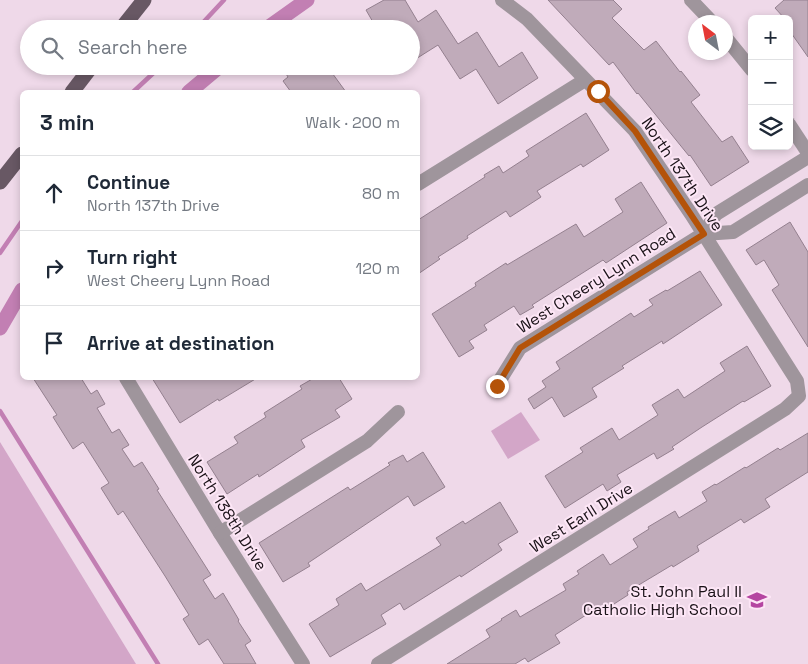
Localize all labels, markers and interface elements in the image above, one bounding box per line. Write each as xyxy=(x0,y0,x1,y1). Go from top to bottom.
north arrow xyxy=(688,15,733,60)
map controls xyxy=(748,15,793,150)
button: + xyxy=(748,15,793,60)
search box xyxy=(20,20,420,75)
icon: search xyxy=(38,34,66,62)
text: Search here xyxy=(78,35,188,60)
button: − xyxy=(748,60,793,105)
route start xyxy=(587,80,610,103)
button: layers xyxy=(748,105,793,150)
text: 3 min xyxy=(40,109,95,136)
text: Walk · 200 m xyxy=(305,112,400,133)
street label: North 137th Drive xyxy=(637,113,728,235)
text: Continue xyxy=(87,170,170,195)
icon: ahead xyxy=(40,179,68,207)
text: 80 m xyxy=(362,183,400,204)
text: North 137th Drive xyxy=(87,195,220,216)
street label: West Cheery Lynn Road xyxy=(513,223,680,338)
text: Turn right xyxy=(87,245,177,270)
icon: right xyxy=(40,254,68,282)
text: 120 m xyxy=(356,258,400,279)
text: West Cheery Lynn Road xyxy=(87,270,270,291)
icon: arrive xyxy=(40,329,68,357)
text: Arrive at destination xyxy=(87,331,275,356)
route end xyxy=(486,375,509,398)
street label: North 138th Drive xyxy=(183,450,272,575)
street label: West Earll Drive xyxy=(526,477,637,557)
place label: St. John Paul II Catholic High School xyxy=(583,581,742,620)
school or university icon: St. John Paul II Catholic High School xyxy=(746,589,768,611)

